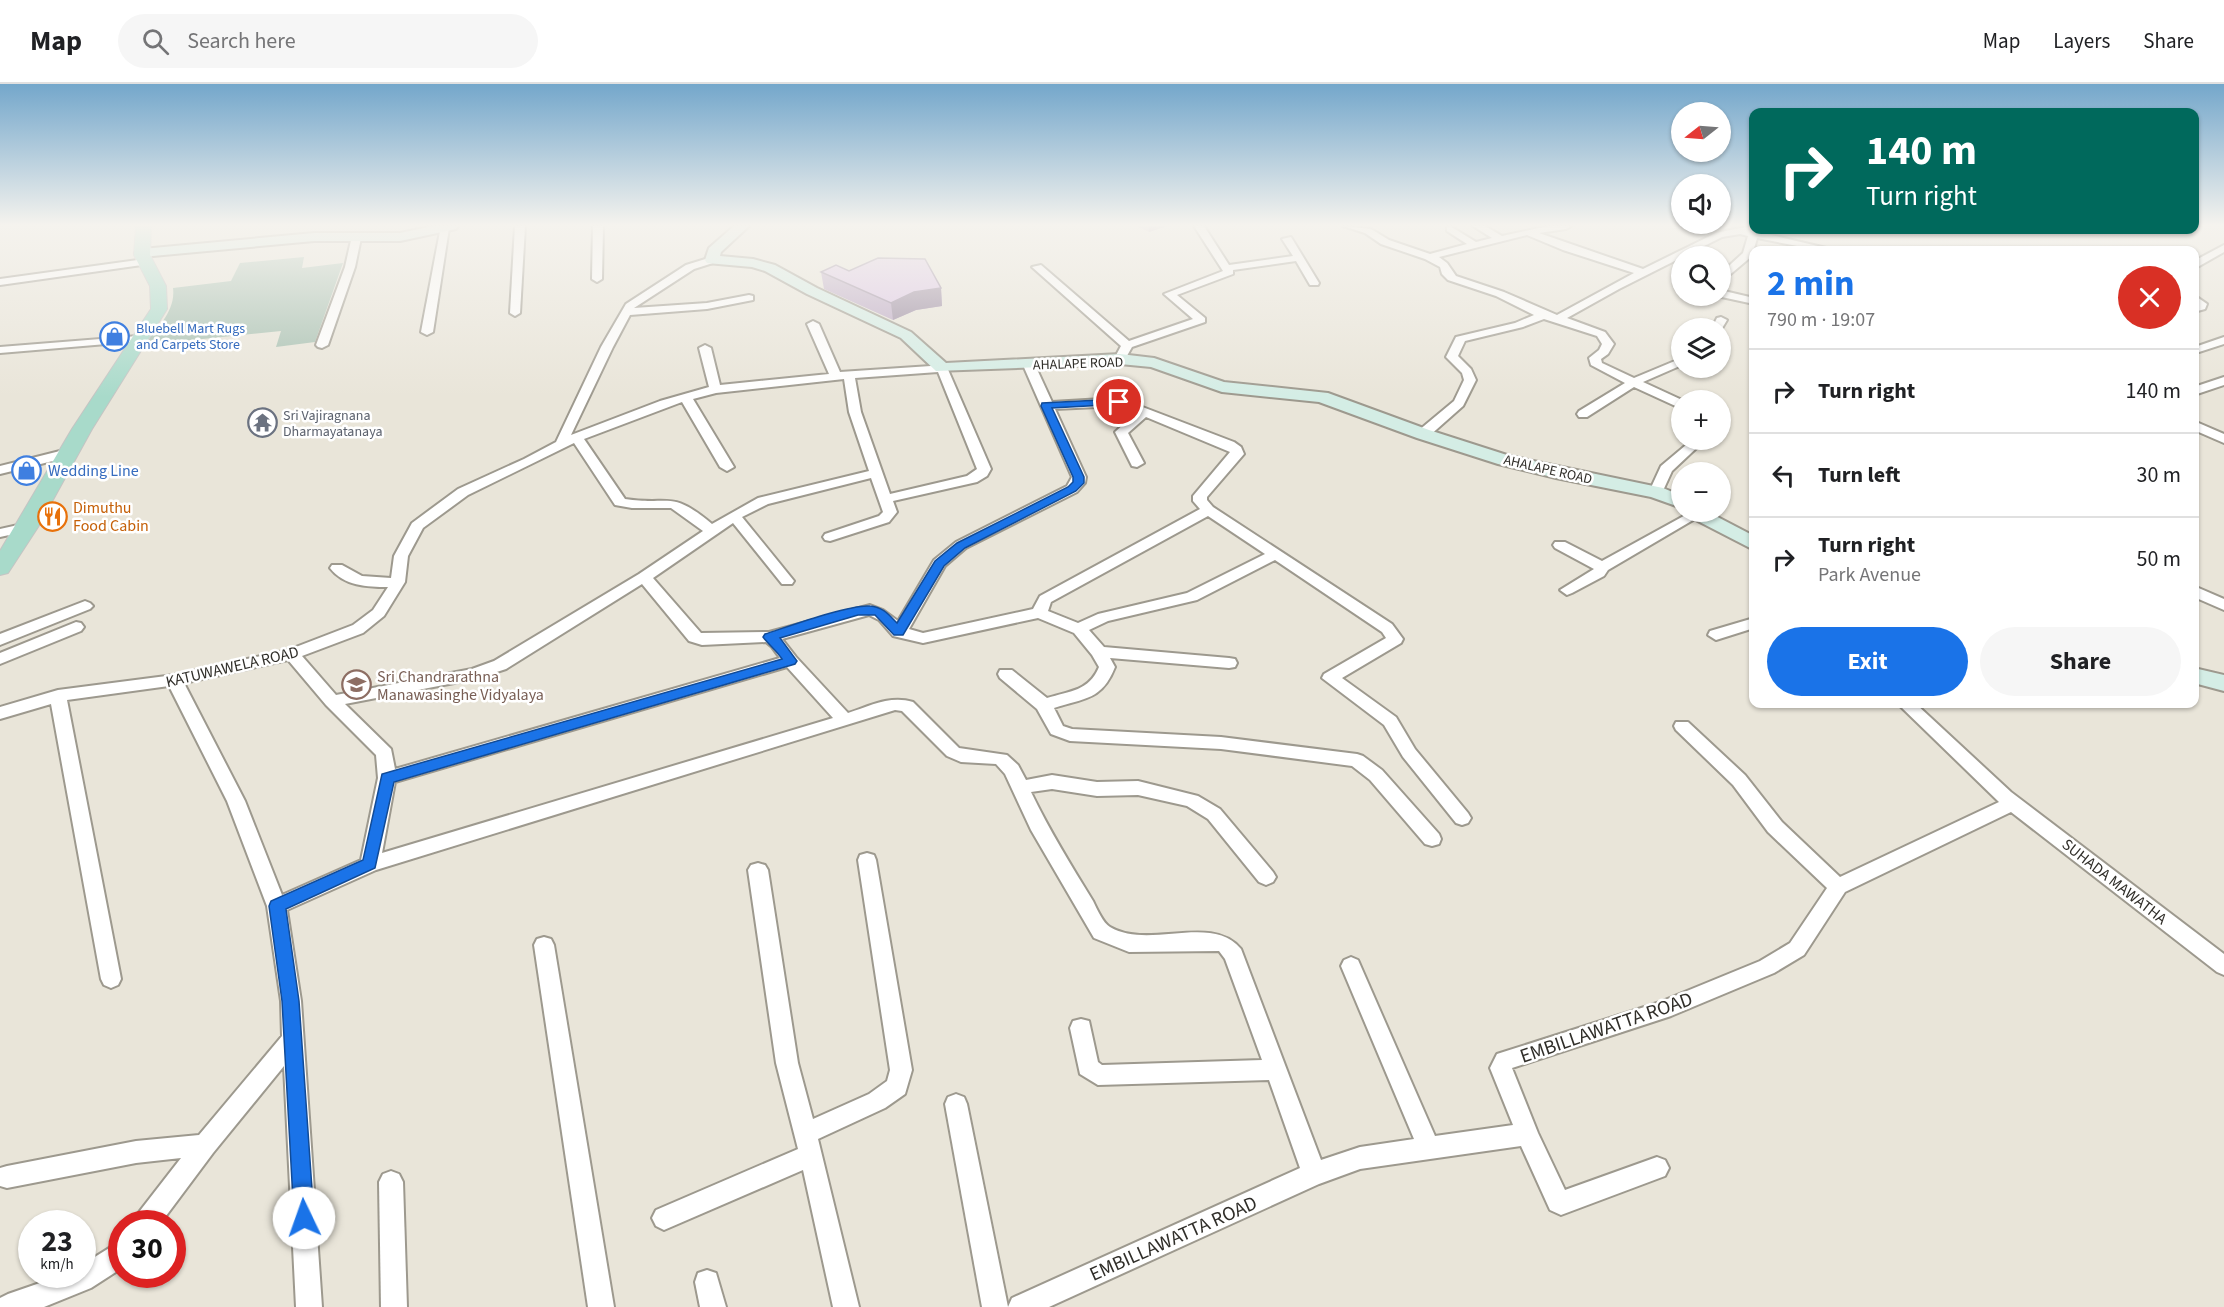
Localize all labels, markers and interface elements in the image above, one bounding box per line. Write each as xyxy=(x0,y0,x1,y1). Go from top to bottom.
search box xyxy=(118,14,538,68)
text: Map xyxy=(30,21,82,61)
icon: search xyxy=(139,25,172,58)
text: Search here xyxy=(187,25,296,57)
text: Map xyxy=(1983,26,2020,56)
text: Layers xyxy=(2053,26,2110,56)
text: Share xyxy=(2143,26,2194,56)
north arrow xyxy=(1671,102,1731,162)
map controls xyxy=(1671,102,1731,522)
text: 140 m xyxy=(1866,121,1977,181)
icon: right xyxy=(1767,132,1845,210)
button: sound xyxy=(1671,174,1731,234)
text: Turn right xyxy=(1866,177,1977,216)
button: search xyxy=(1671,246,1731,306)
text: 2 min xyxy=(1767,258,1855,309)
button: close xyxy=(2118,266,2181,329)
text: 790 m · 19:07 xyxy=(1767,306,1875,334)
button: layers xyxy=(1671,318,1731,378)
place label: Bluebell Mart Rugs and Carpets Store xyxy=(136,319,245,355)
shop icon: Bluebell Mart Rugs and Carpets Store xyxy=(99,320,131,352)
street label: AHALAPE ROAD xyxy=(1033,352,1123,376)
icon: right xyxy=(1767,375,1800,408)
text: Turn right xyxy=(1818,375,1915,407)
text: 140 m xyxy=(2126,375,2181,407)
pin xyxy=(1093,376,1144,427)
icon: arrive xyxy=(1102,385,1135,418)
button: + xyxy=(1671,390,1731,450)
place label: Sri Vajiragnana Dharmayatanaya xyxy=(283,406,382,442)
temple icon: Sri Vajiragnana Dharmayatanaya xyxy=(246,407,278,439)
street label: AHALAPE ROAD xyxy=(1502,450,1594,490)
shop icon: Wedding Line xyxy=(11,454,43,486)
icon: left xyxy=(1767,459,1800,492)
text: Turn left xyxy=(1818,459,1900,491)
text: 30 m xyxy=(2136,459,2181,491)
place label: Wedding Line xyxy=(48,460,139,482)
button: − xyxy=(1671,462,1731,522)
place label: Dimuthu Food Cabin xyxy=(73,497,149,537)
restaurant icon: Dimuthu Food Cabin xyxy=(36,500,68,532)
text: Turn right xyxy=(1818,529,1915,561)
icon: right xyxy=(1767,543,1800,576)
text: 50 m xyxy=(2136,543,2181,575)
text: Park Avenue xyxy=(1818,561,1921,589)
button: Exit xyxy=(1767,627,1968,696)
button: Share xyxy=(1980,627,2181,696)
street label: KATUWAWELA ROAD xyxy=(164,641,301,693)
place label: Sri Chandrarathna Manawasinghe Vidyalaya xyxy=(377,666,544,706)
school or university icon: Sri Chandrarathna Manawasinghe Vidyalaya xyxy=(340,669,372,701)
street label: SUHADA MAWATHA xyxy=(2057,834,2172,930)
street label: EMBILLAWATTA ROAD xyxy=(1516,985,1696,1071)
position arrow xyxy=(272,1186,336,1250)
street label: EMBILLAWATTA ROAD xyxy=(1085,1189,1262,1289)
speed limit sign: 30 xyxy=(108,1210,186,1288)
text: 23 xyxy=(41,1220,73,1263)
text: km/h xyxy=(40,1254,74,1275)

